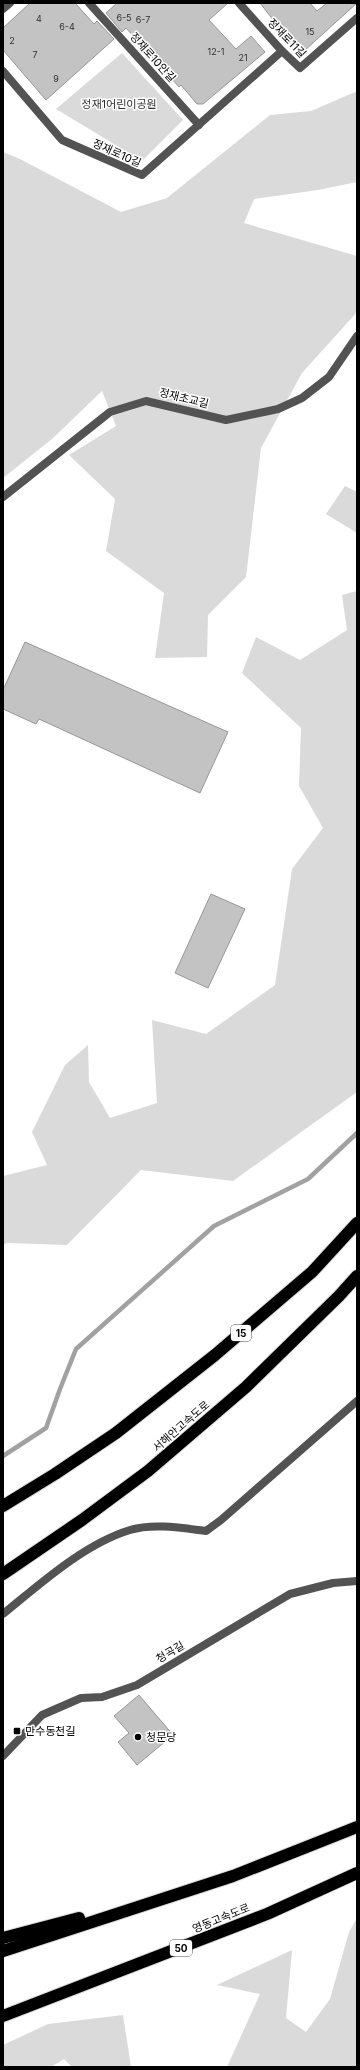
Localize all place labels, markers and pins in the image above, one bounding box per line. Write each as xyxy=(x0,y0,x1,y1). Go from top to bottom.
place label: 만수동천길 xyxy=(25,1724,76,1738)
marker: 만수동천길 xyxy=(12,1726,22,1736)
place label: 청문당 xyxy=(146,1730,176,1744)
marker: 청문당 xyxy=(133,1732,143,1742)

